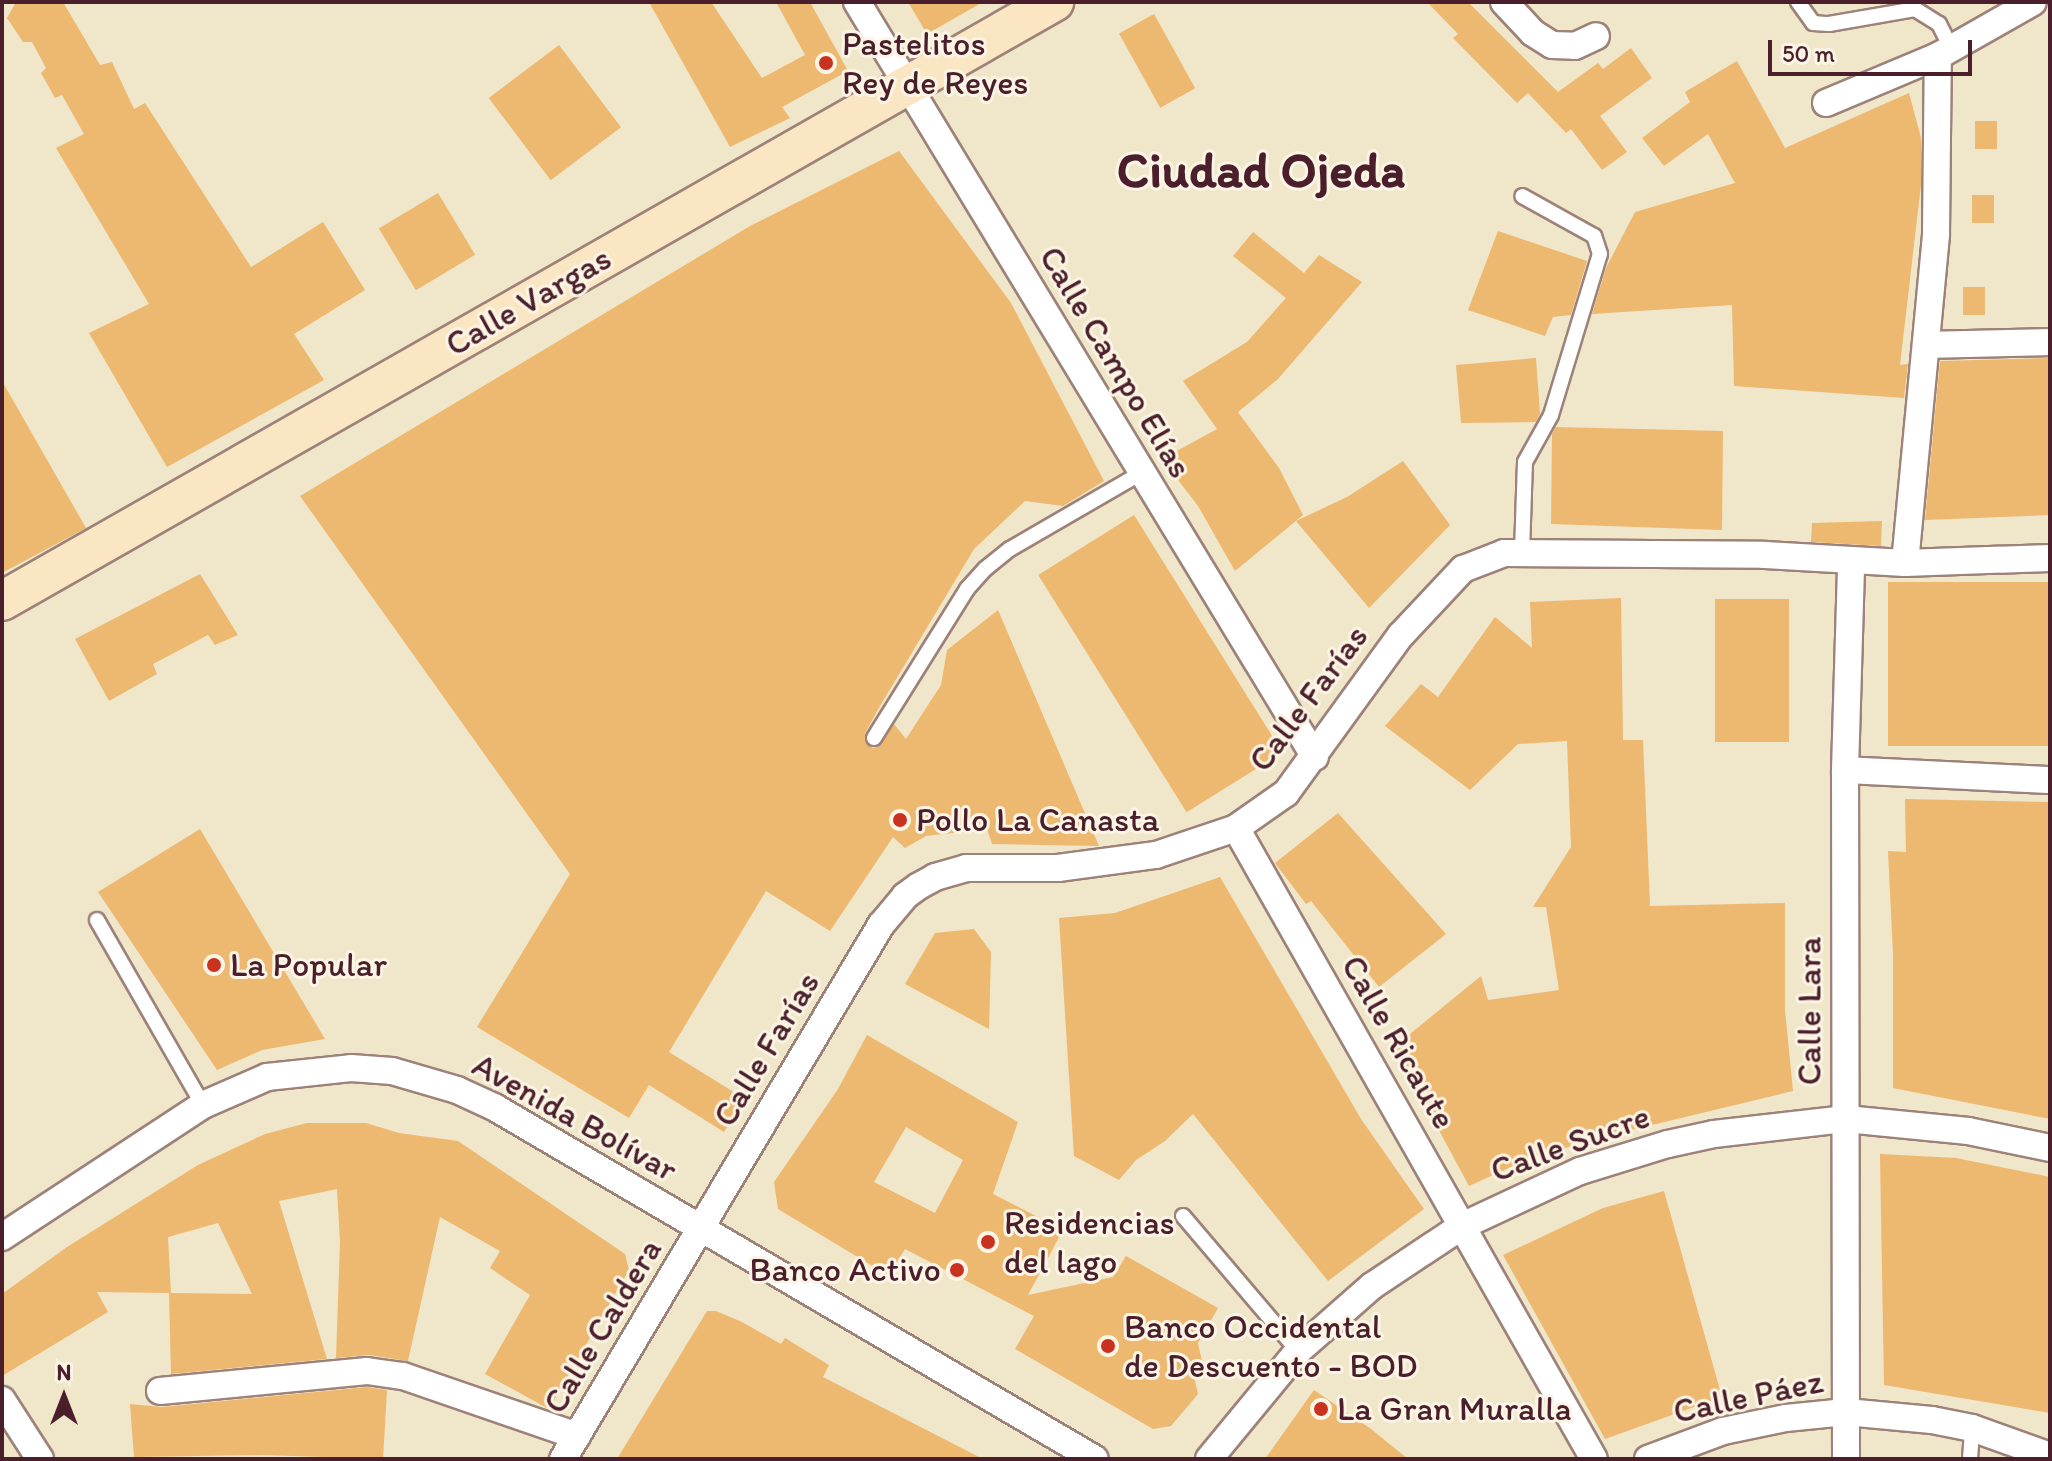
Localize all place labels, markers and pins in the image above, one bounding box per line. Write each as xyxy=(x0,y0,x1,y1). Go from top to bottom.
place label: Pastelitos Rey de Reyes xyxy=(842,23,1028,102)
marker: Pastelitos Rey de Reyes xyxy=(817,54,835,72)
place label: Pollo La Canasta xyxy=(916,800,1160,840)
marker: Pollo La Canasta xyxy=(891,811,909,829)
place label: La Popular xyxy=(230,945,386,985)
marker: La Popular xyxy=(205,956,223,974)
place label: Residencias del lago xyxy=(1004,1202,1175,1282)
marker: Residencias del lago xyxy=(979,1233,997,1251)
place label: Banco Activo xyxy=(750,1250,941,1290)
marker: Banco Activo xyxy=(948,1261,966,1279)
place label: Banco Occidental de Descuento - BOD xyxy=(1124,1306,1417,1386)
marker: Banco Occidental de Descuento - BOD xyxy=(1099,1337,1117,1355)
place label: La Gran Muralla xyxy=(1337,1389,1573,1429)
marker: La Gran Muralla xyxy=(1312,1400,1330,1418)

